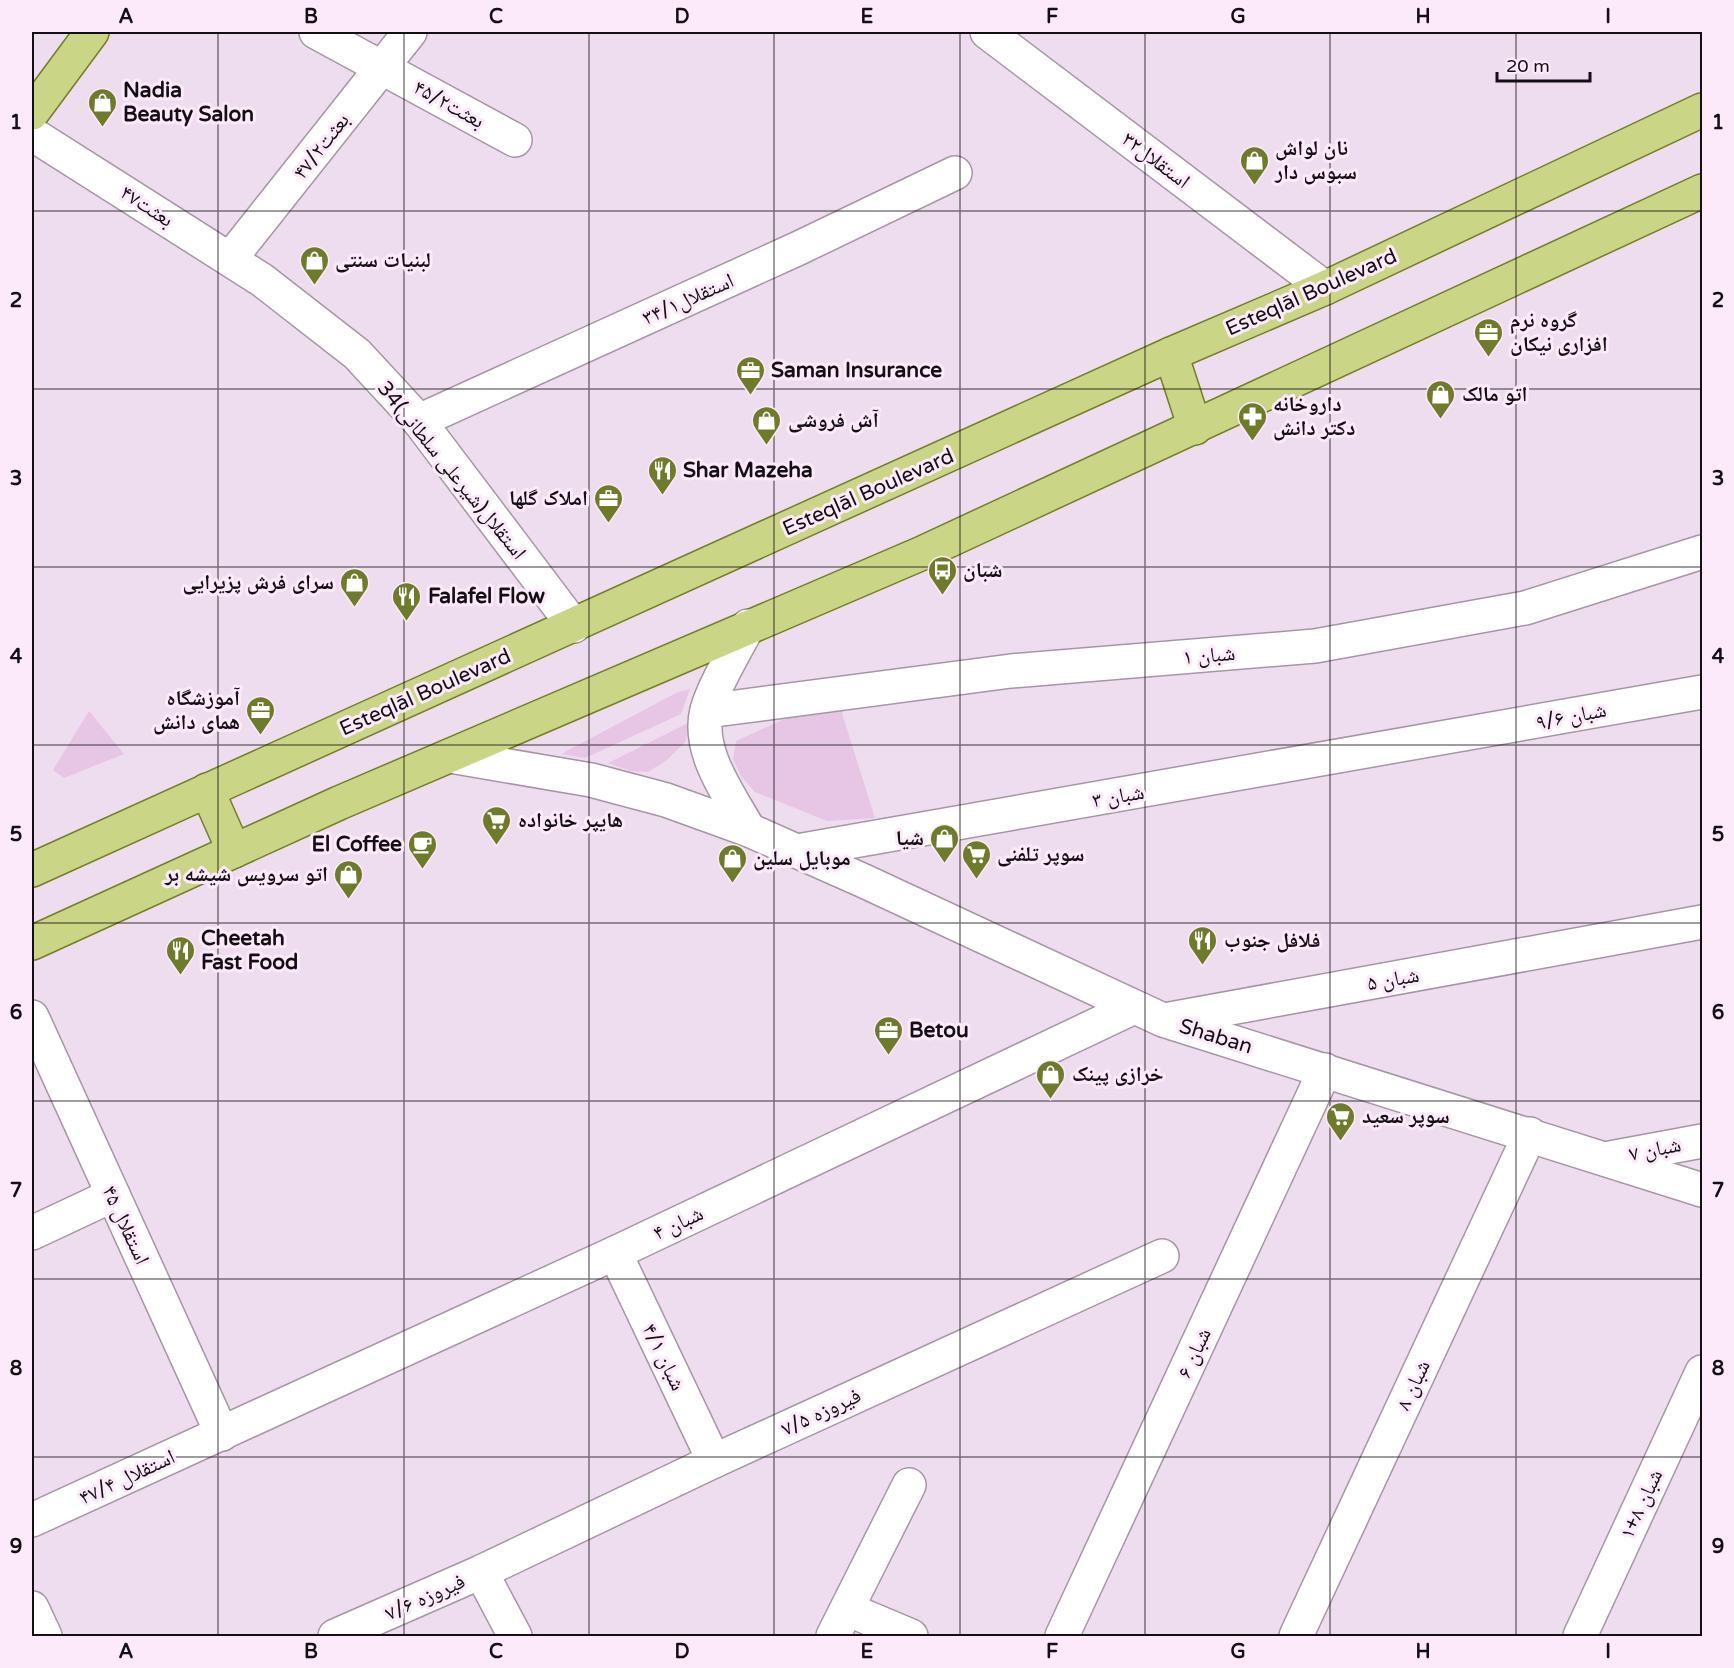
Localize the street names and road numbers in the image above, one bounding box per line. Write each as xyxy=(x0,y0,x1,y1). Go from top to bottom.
street label: بعثت۴۵/۲ xyxy=(409,75,488,134)
street label: بعثت۴۷/۲ xyxy=(288,108,355,184)
street label: استقلال۳۲ xyxy=(1117,127,1195,194)
street label: بعثت۴۷ xyxy=(116,180,178,233)
street label: Esteqlāl Boulevard xyxy=(1222,243,1401,341)
street label: استقلال۳۴/۱ xyxy=(639,268,738,331)
street label: 34استقلال(شیرعلی سلطانی) xyxy=(372,376,531,565)
street label: Esteqlāl Boulevard xyxy=(779,443,958,541)
street label: ۱ شبان xyxy=(1182,641,1236,670)
street label: Esteqlāl Boulevard xyxy=(336,643,515,741)
street label: ۹/۶ شبان xyxy=(1534,697,1608,736)
street label: ۳ شبان xyxy=(1090,780,1146,813)
street label: ۵ شبان xyxy=(1365,963,1421,996)
street label: Shaban xyxy=(1176,1014,1255,1059)
street label: ۷ شبان xyxy=(1627,1132,1683,1167)
street label: ۴۵ استقلال xyxy=(96,1182,155,1269)
street label: ۴ شبان xyxy=(649,1201,707,1246)
street label: ۴/۱ شبان xyxy=(637,1320,690,1395)
street label: ۶ شبان xyxy=(1172,1324,1217,1382)
street label: ۸ شبان xyxy=(1391,1356,1436,1414)
street label: ۷/۵ فیروزه xyxy=(777,1383,865,1442)
street label: ۴۷/۴ استقلال xyxy=(75,1444,179,1511)
street label: ۱+۸ شبان xyxy=(1615,1466,1668,1543)
street label: ۷/۶ فیروزه xyxy=(381,1569,469,1626)

